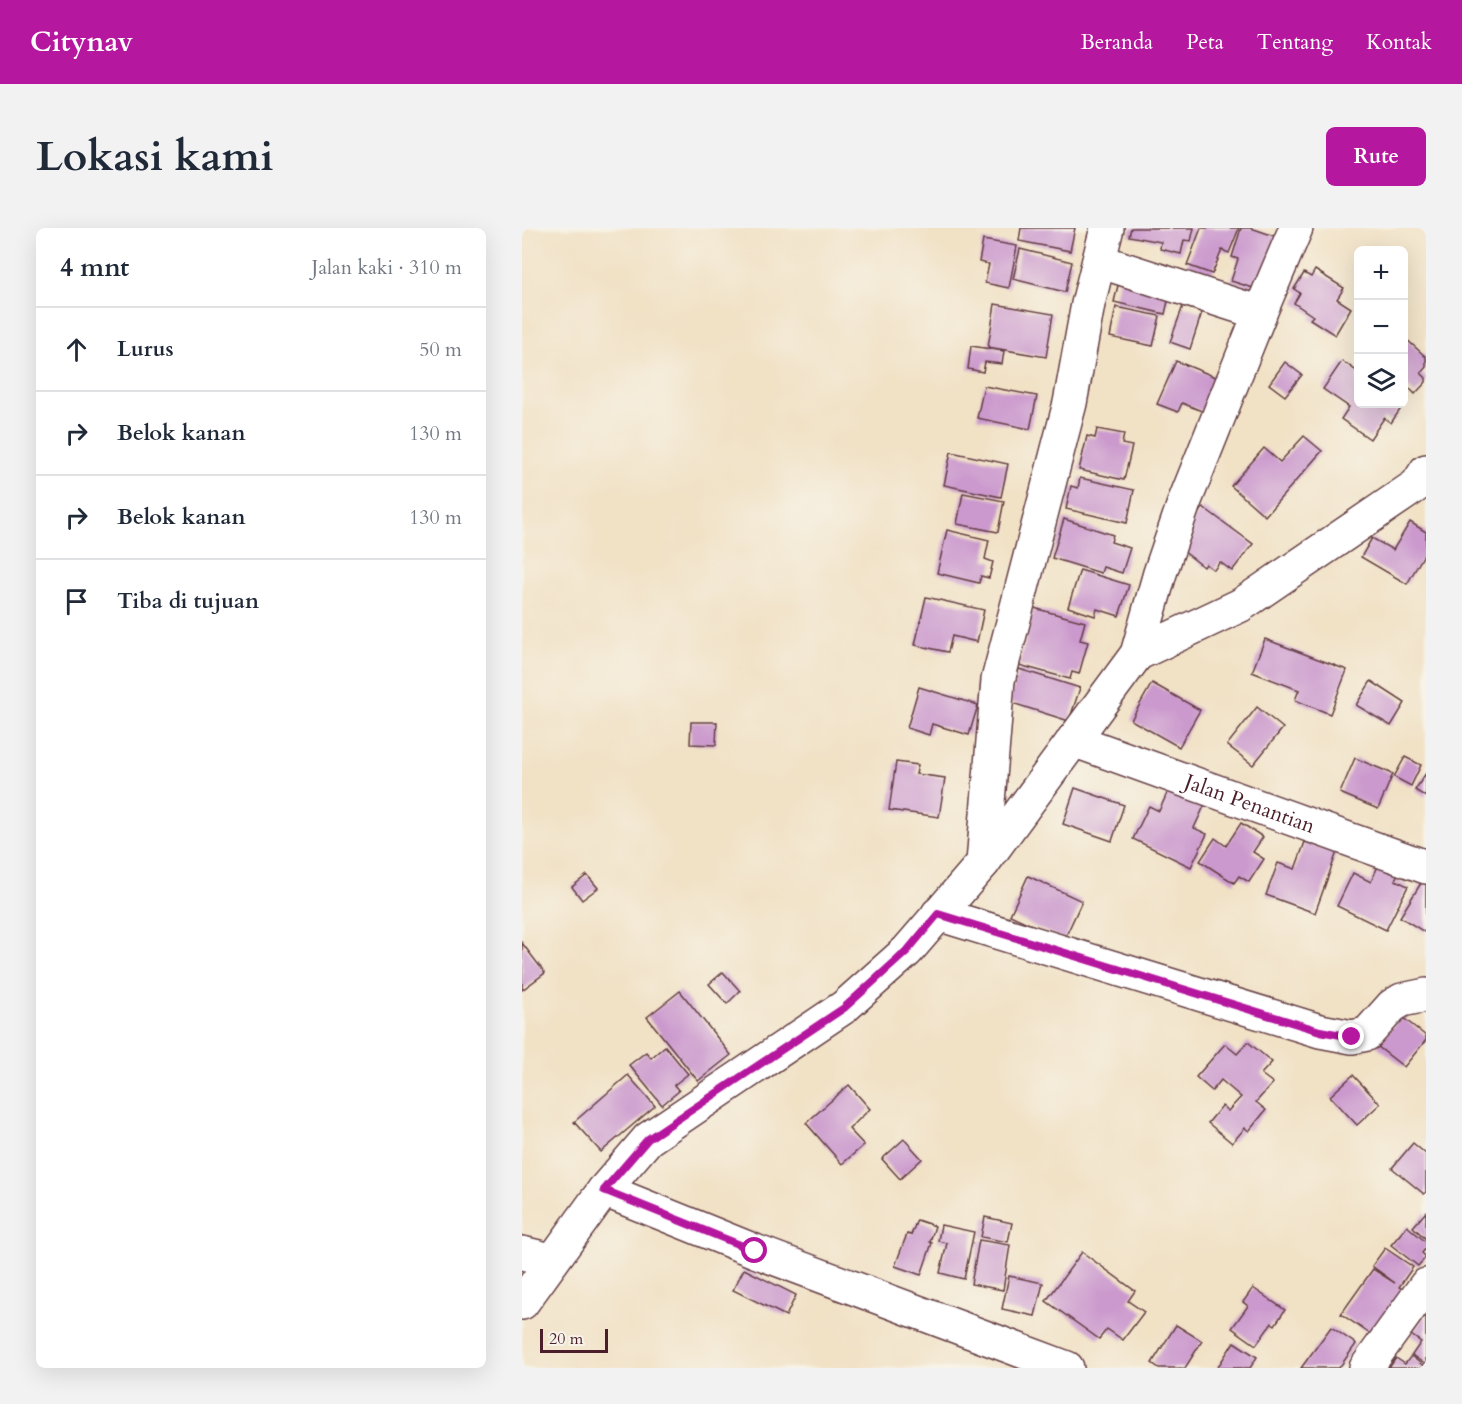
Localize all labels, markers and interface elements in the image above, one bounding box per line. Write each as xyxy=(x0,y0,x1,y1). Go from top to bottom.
text: Citynav xyxy=(30,23,133,61)
text: Beranda xyxy=(1080,28,1153,57)
text: Peta xyxy=(1186,28,1224,57)
text: Tentang xyxy=(1257,28,1333,57)
text: Kontak xyxy=(1366,28,1432,57)
button: Rute xyxy=(1326,127,1426,186)
text: Lokasi kami xyxy=(36,128,274,185)
map controls xyxy=(1354,246,1408,408)
button: + xyxy=(1354,246,1408,300)
text: 4 mnt xyxy=(60,250,129,285)
text: Jalan kaki · 310 m xyxy=(312,254,462,281)
button: − xyxy=(1354,300,1408,354)
icon: ahead xyxy=(60,333,93,366)
text: Lurus xyxy=(117,334,174,364)
text: 50 m xyxy=(419,336,462,363)
button: layers xyxy=(1354,354,1408,408)
icon: right xyxy=(60,417,93,450)
text: Belok kanan xyxy=(117,418,246,448)
text: 130 m xyxy=(409,420,462,447)
icon: right xyxy=(60,501,93,534)
text: Belok kanan xyxy=(117,502,246,532)
text: 130 m xyxy=(409,504,462,531)
icon: arrive xyxy=(60,585,93,618)
text: Tiba di tujuan xyxy=(117,586,259,616)
street label: Jalan Penantian xyxy=(1178,766,1319,841)
route end xyxy=(1338,1023,1364,1049)
route start xyxy=(741,1237,767,1263)
scale bar xyxy=(540,1326,608,1354)
text: 20 m xyxy=(549,1328,583,1350)

